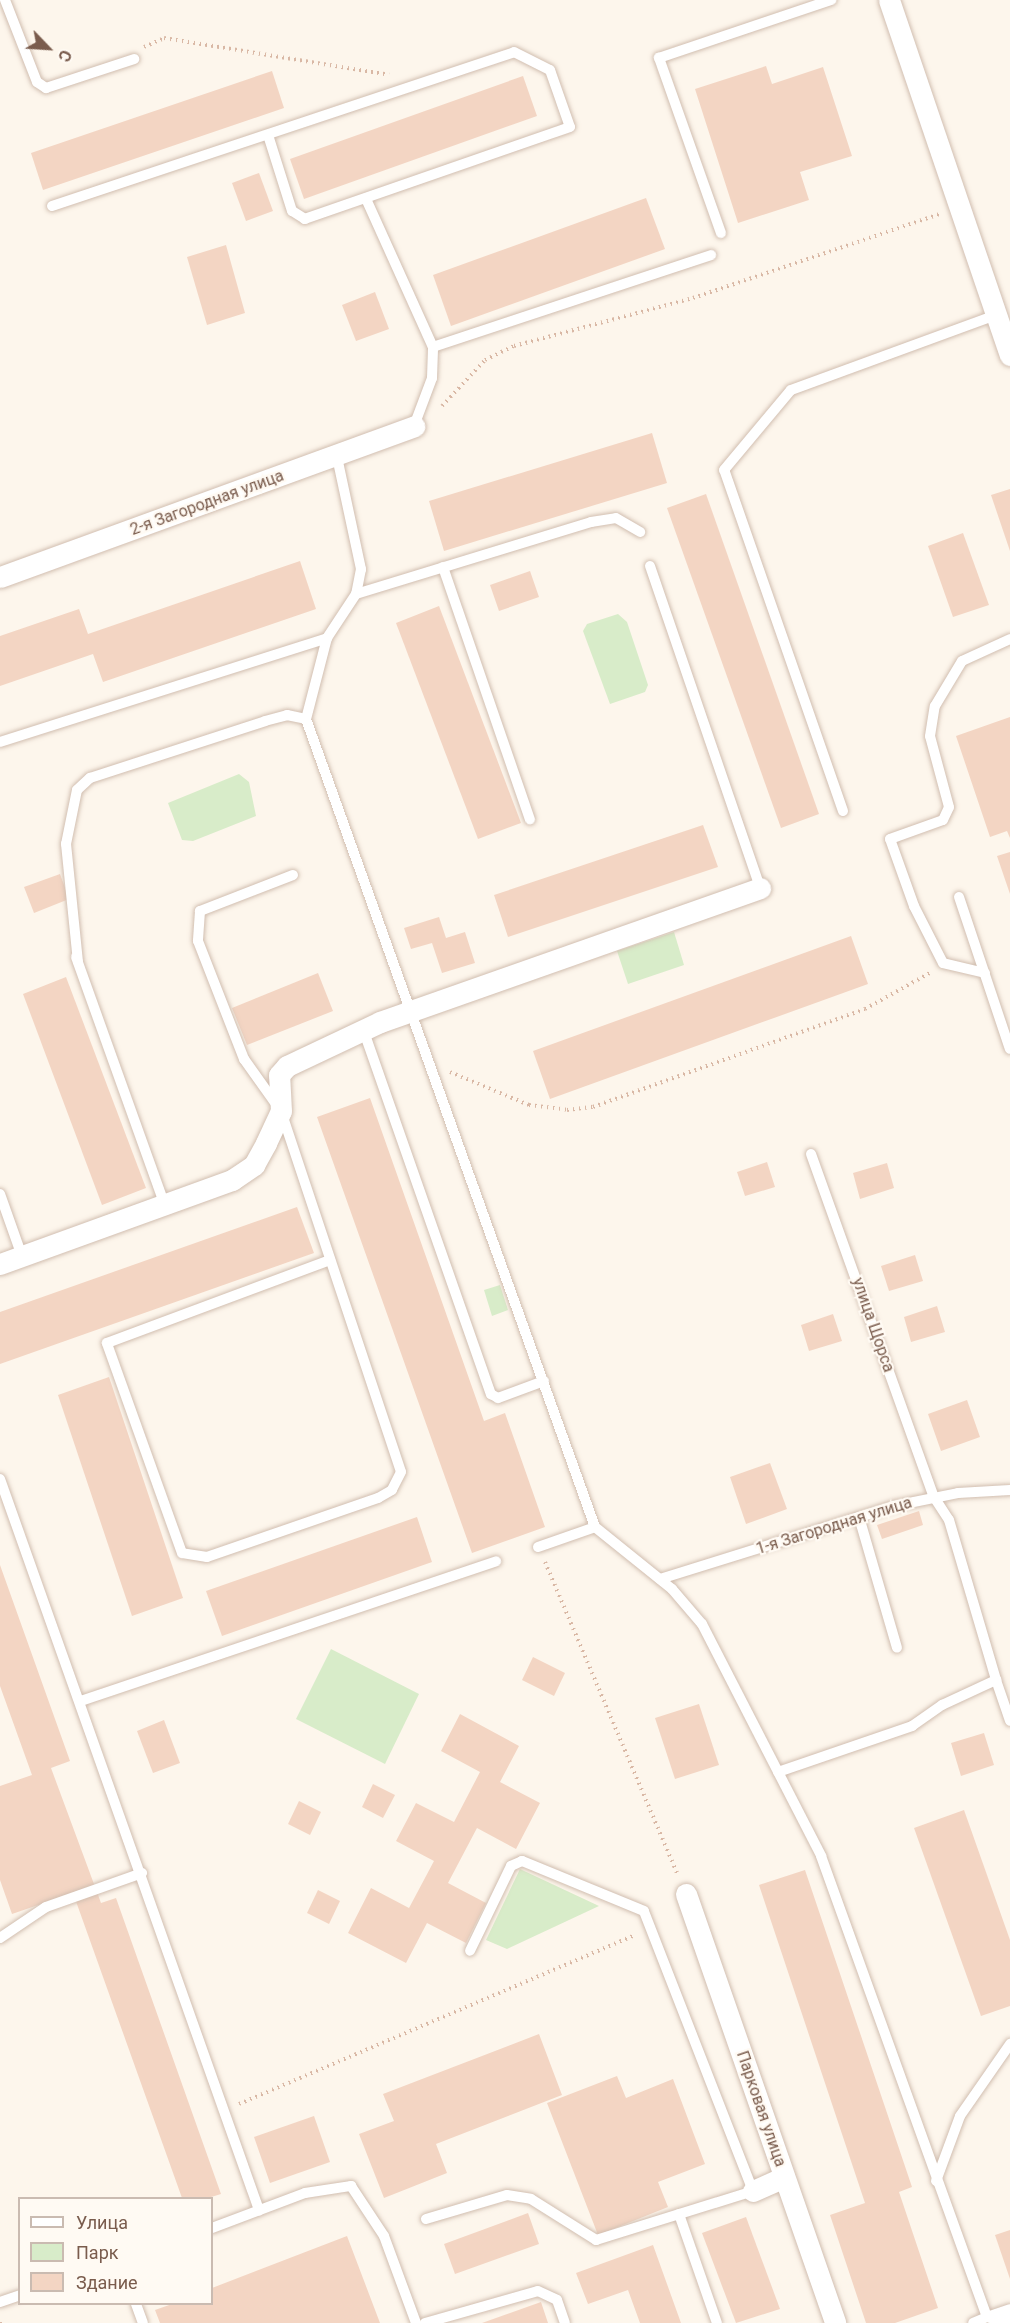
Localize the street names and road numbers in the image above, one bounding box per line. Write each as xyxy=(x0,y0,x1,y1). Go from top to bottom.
street label: 2-я Загородная улица xyxy=(128,466,286,540)
street label: улица Щорса xyxy=(848,1275,898,1375)
street label: 1-я Загородная улица xyxy=(754,1493,914,1559)
street label: Парковая улица xyxy=(732,2049,790,2169)

